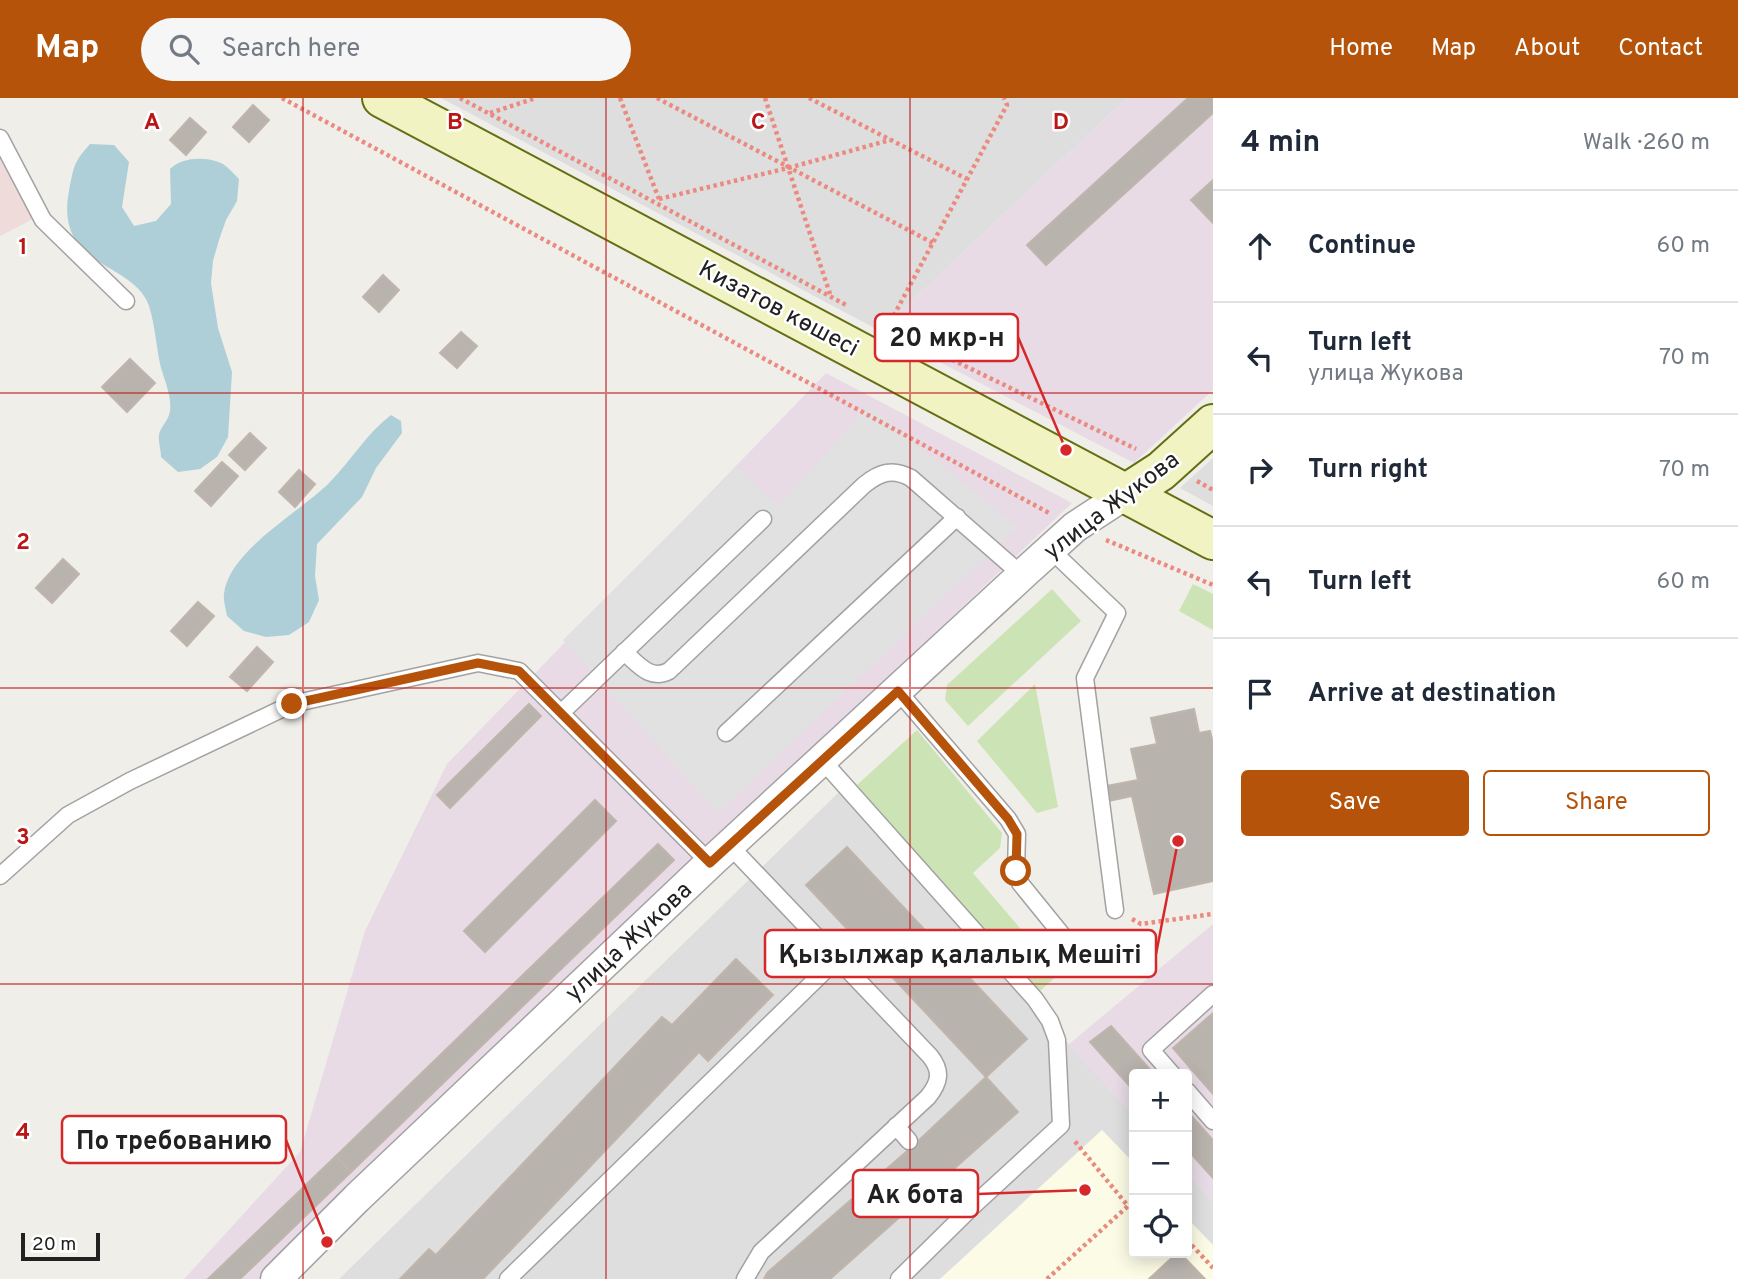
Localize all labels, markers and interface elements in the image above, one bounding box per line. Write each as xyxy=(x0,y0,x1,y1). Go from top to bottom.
search box xyxy=(141,18,631,81)
text: Map xyxy=(35,28,99,70)
icon: search xyxy=(165,30,203,68)
text: Search here xyxy=(221,33,360,66)
text: Home xyxy=(1329,34,1393,64)
text: Map xyxy=(1431,34,1476,64)
text: About xyxy=(1514,34,1580,64)
text: Contact xyxy=(1618,34,1703,64)
text: A xyxy=(144,109,160,138)
text: B xyxy=(447,109,463,138)
text: C xyxy=(751,109,765,138)
text: D xyxy=(1053,109,1069,138)
text: 4 min xyxy=(1241,125,1320,162)
text: Walk · 260 m xyxy=(1583,129,1710,158)
icon: ahead xyxy=(1241,227,1279,265)
text: Continue xyxy=(1308,230,1416,263)
text: 60 m xyxy=(1657,232,1710,261)
text: 1 xyxy=(18,234,28,263)
street label: Кизатов көшесі xyxy=(693,255,863,365)
callout: 20 мкр-н xyxy=(875,314,1018,361)
text: 20 мкр-н xyxy=(889,323,1005,356)
text: Turn left xyxy=(1308,327,1412,360)
icon: left xyxy=(1241,339,1279,377)
text: 70 m xyxy=(1659,344,1710,373)
text: улица Жукова xyxy=(1308,360,1464,389)
street label: улица Жукова xyxy=(1038,446,1186,567)
icon: right xyxy=(1241,451,1279,489)
text: Turn right xyxy=(1308,454,1428,487)
text: 70 m xyxy=(1659,456,1710,485)
text: 2 xyxy=(16,529,30,558)
icon: left xyxy=(1241,563,1279,601)
text: Turn left xyxy=(1308,566,1412,599)
text: 60 m xyxy=(1657,568,1710,597)
icon: arrive xyxy=(1241,675,1279,713)
text: Arrive at destination xyxy=(1308,678,1556,711)
route end xyxy=(276,688,307,719)
button: Save xyxy=(1241,770,1469,836)
button: Share xyxy=(1483,770,1710,836)
text: 3 xyxy=(16,824,30,853)
route start xyxy=(1000,855,1031,886)
street label: улица Жукова xyxy=(560,876,699,1009)
callout: Қызылжар қалалық Мешіті xyxy=(765,930,1156,977)
text: Қызылжар қалалық Мешіті xyxy=(778,940,1142,973)
map controls xyxy=(1129,1069,1192,1258)
button: + xyxy=(1129,1069,1192,1132)
callout: По требованию xyxy=(62,1116,286,1163)
text: 4 xyxy=(16,1119,30,1148)
text: По требованию xyxy=(76,1126,272,1159)
button: − xyxy=(1129,1132,1192,1195)
callout: Ак бота xyxy=(853,1170,978,1217)
text: Ак бота xyxy=(867,1180,963,1213)
button: locate xyxy=(1129,1195,1192,1258)
scale bar xyxy=(21,1230,100,1262)
text: 20 m xyxy=(32,1233,76,1257)

